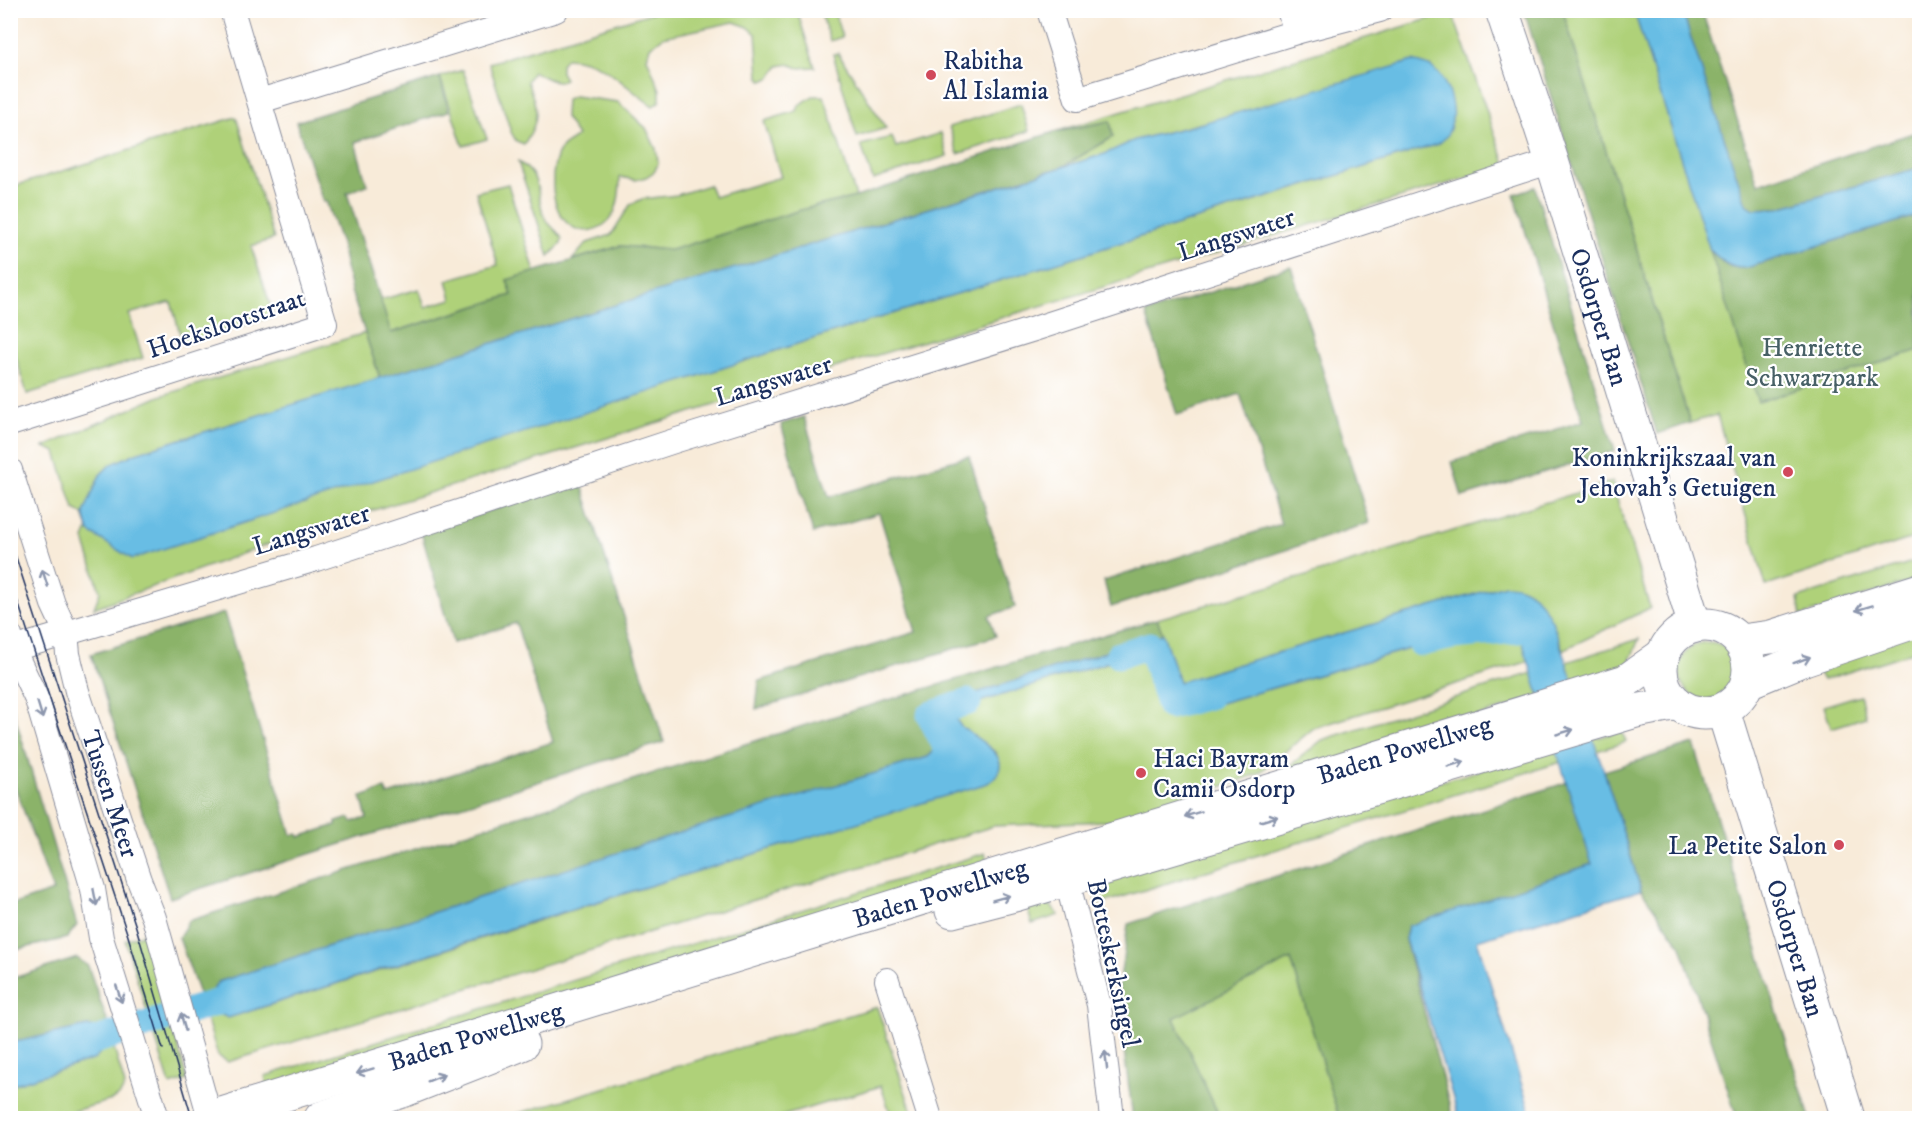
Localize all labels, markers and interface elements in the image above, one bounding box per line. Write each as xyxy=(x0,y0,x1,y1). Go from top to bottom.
place label: Rabitha Al Islamia xyxy=(943,45,1048,108)
marker: Rabitha Al Islamia xyxy=(924,68,938,82)
street label: Langswater xyxy=(1174,201,1299,270)
street label: Osdorper Ban xyxy=(1562,244,1635,391)
street label: Hoekslootstraat xyxy=(143,282,310,367)
park label: Henriette Schwarzpark xyxy=(1745,332,1879,395)
street label: Langswater xyxy=(711,348,836,415)
place label: Koninkrijkszaal van Jehovah's Getuigen xyxy=(1572,442,1776,505)
marker: Koninkrijkszaal van Jehovah's Getuigen xyxy=(1781,465,1795,479)
street label: Langswater xyxy=(249,497,374,564)
one-way arrow xyxy=(39,569,50,588)
one-way arrow xyxy=(1855,603,1874,614)
one-way arrow xyxy=(1792,653,1811,664)
one-way arrow xyxy=(35,700,46,719)
street label: Baden Powellweg xyxy=(1314,708,1496,793)
street label: Tussen Meer xyxy=(73,726,146,863)
one-way arrow xyxy=(1555,726,1574,737)
place label: Haci Bayram Camii Osdorp xyxy=(1153,743,1295,806)
one-way arrow xyxy=(1446,758,1465,769)
marker: Haci Bayram Camii Osdorp xyxy=(1134,766,1148,780)
one-way arrow xyxy=(1184,809,1203,820)
one-way arrow xyxy=(1259,813,1278,824)
place label: La Petite Salon xyxy=(1668,830,1827,863)
marker: La Petite Salon xyxy=(1832,838,1846,852)
street label: Baden Powellweg xyxy=(849,852,1032,936)
street label: Botteskerksingel xyxy=(1079,876,1147,1051)
street label: Osdorper Ban xyxy=(1758,876,1831,1022)
one-way arrow xyxy=(90,887,101,906)
one-way arrow xyxy=(991,892,1010,903)
one-way arrow xyxy=(114,984,125,1003)
street label: Baden Powellweg xyxy=(385,995,567,1080)
one-way arrow xyxy=(177,1013,188,1032)
one-way arrow xyxy=(1100,1051,1111,1071)
one-way arrow xyxy=(356,1066,375,1077)
one-way arrow xyxy=(426,1072,444,1083)

